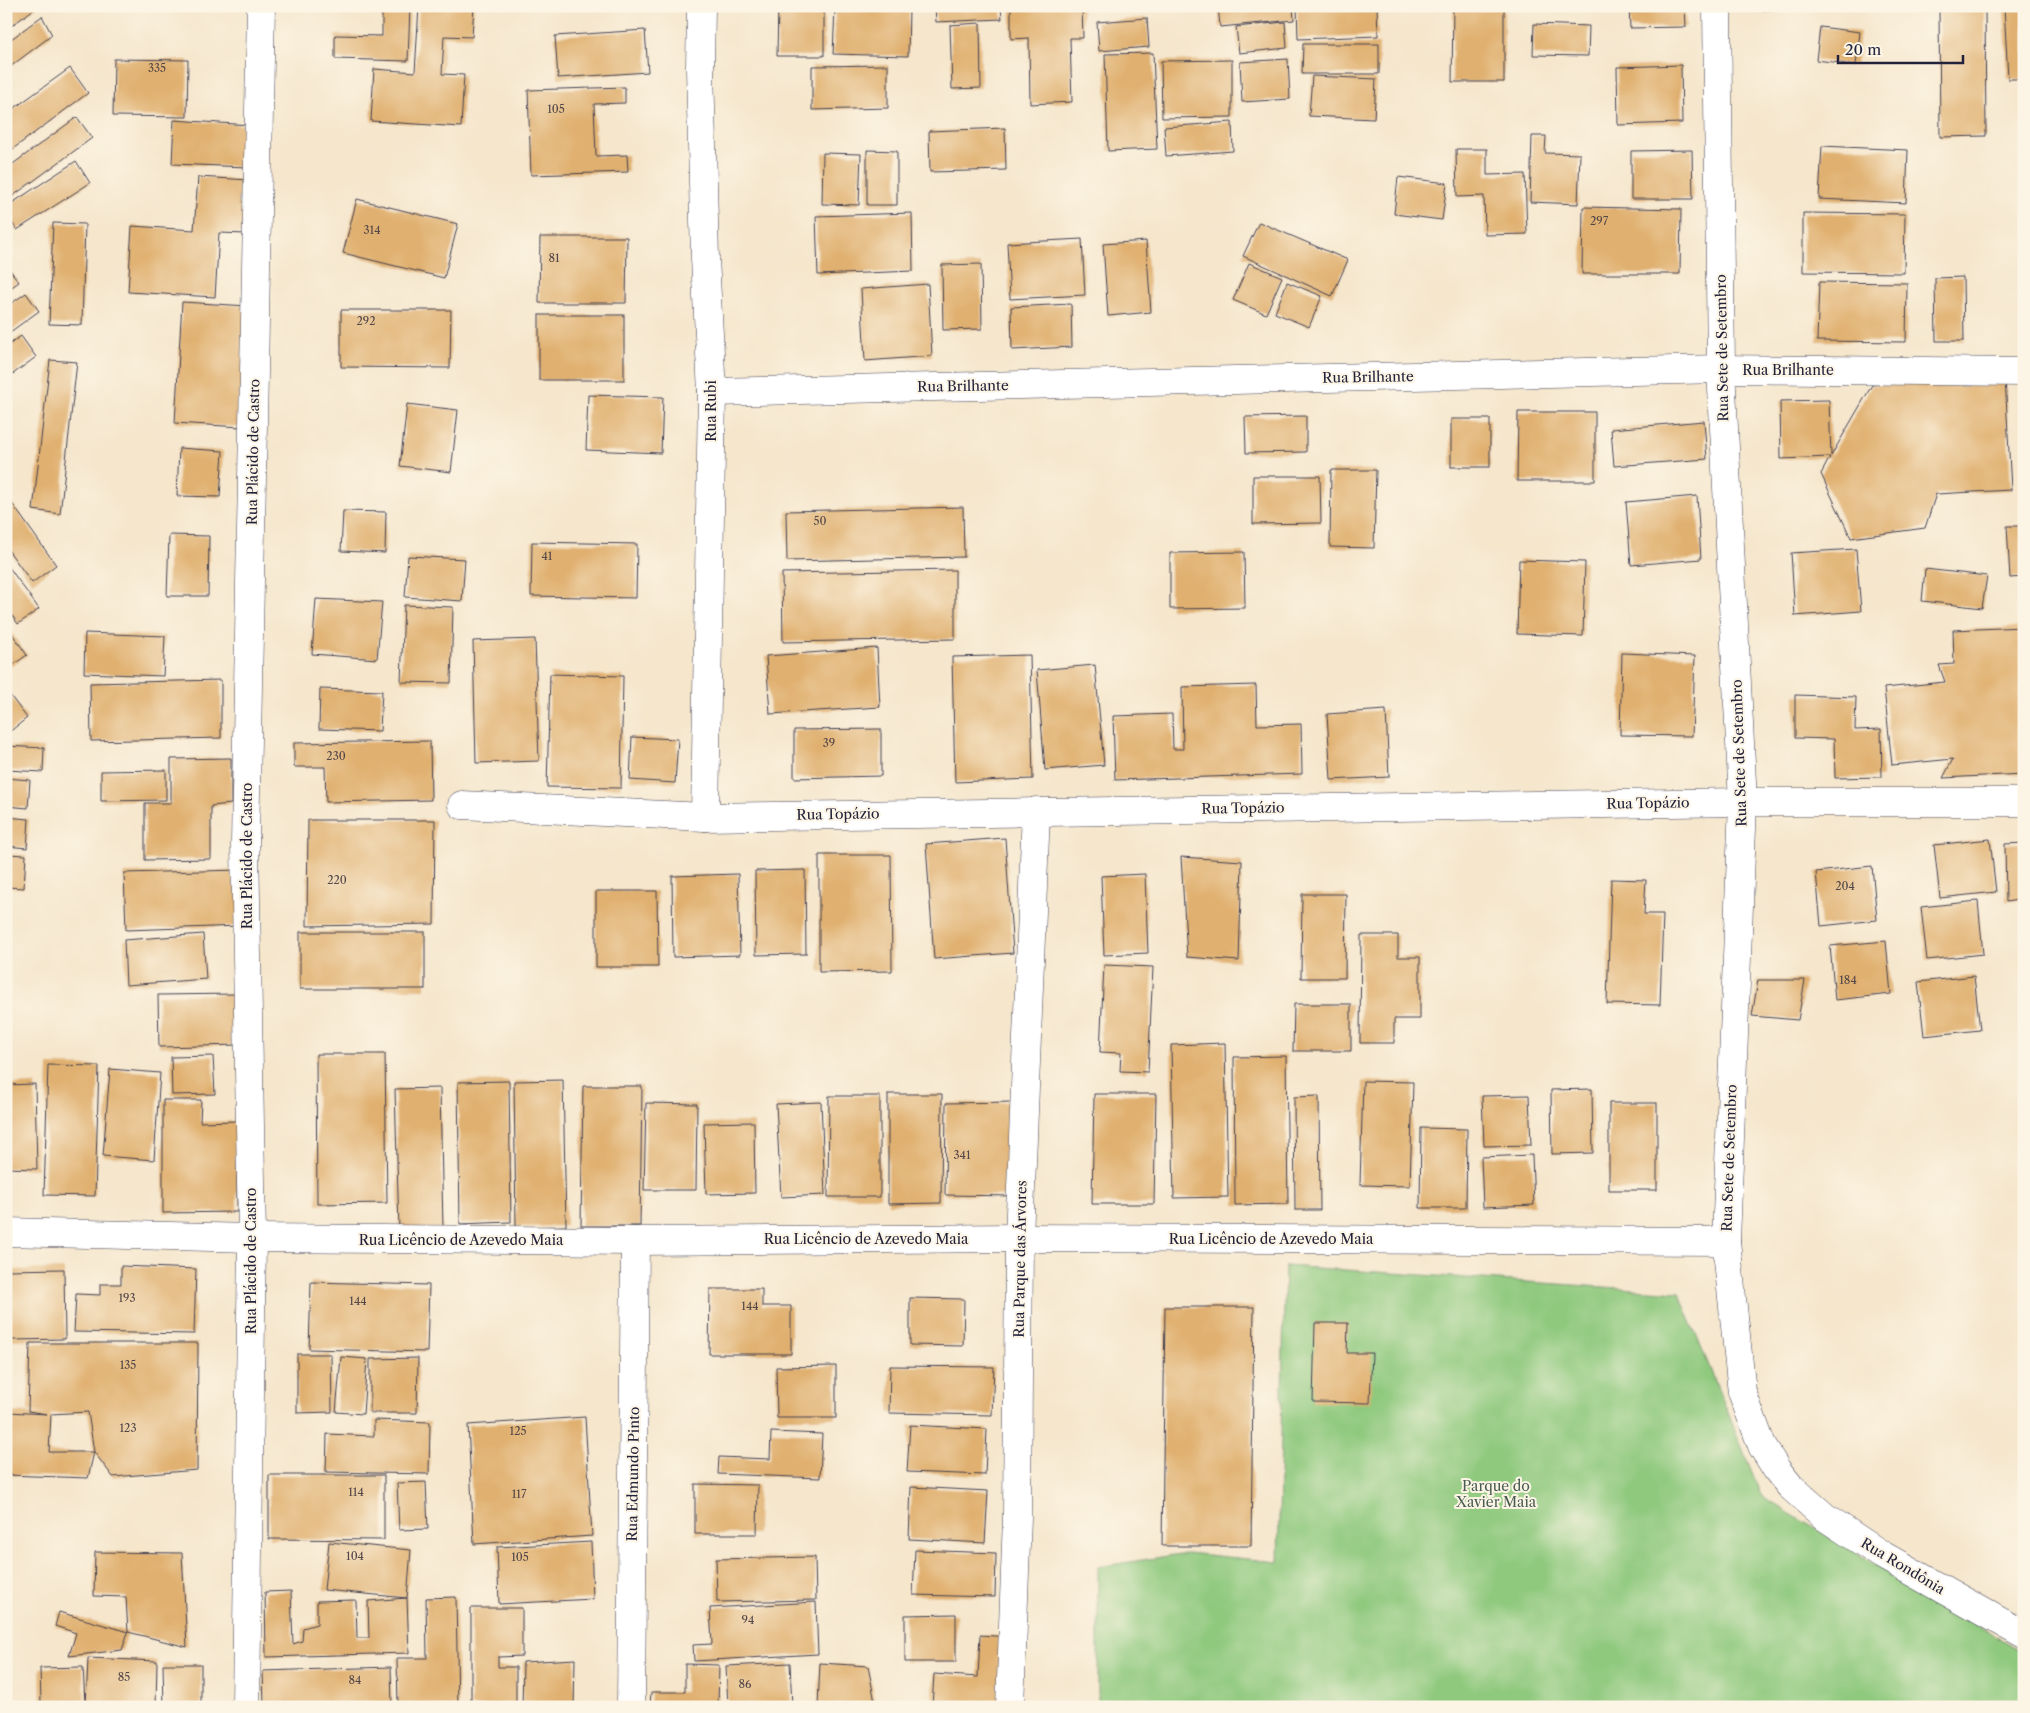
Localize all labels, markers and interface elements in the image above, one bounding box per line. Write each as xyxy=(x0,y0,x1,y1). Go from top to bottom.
scale bar xyxy=(1838,32,1962,64)
text: 20 m xyxy=(1845,40,1881,59)
house number: 335 xyxy=(148,61,166,75)
house number: 105 xyxy=(547,102,565,116)
house number: 297 xyxy=(1590,214,1609,228)
house number: 314 xyxy=(363,223,381,237)
house number: 81 xyxy=(548,251,560,265)
street label: Rua Sete de Setembro xyxy=(1712,274,1732,422)
house number: 292 xyxy=(356,314,376,328)
street label: Rua Brilhante xyxy=(1742,361,1834,379)
street label: Rua Brilhante xyxy=(1322,367,1414,387)
street label: Rua Brilhante xyxy=(917,376,1009,396)
street label: Rua Plácido de Castro xyxy=(243,379,263,525)
street label: Rua Rubi xyxy=(702,380,720,442)
house number: 50 xyxy=(814,514,826,528)
house number: 41 xyxy=(542,549,553,563)
street label: Rua Sete de Setembro xyxy=(1727,679,1751,827)
house number: 39 xyxy=(823,736,835,750)
house number: 230 xyxy=(326,749,346,763)
street label: Rua Plácido de Castro xyxy=(238,783,256,929)
street label: Rua Topázio xyxy=(1606,793,1690,813)
street label: Rua Topázio xyxy=(1201,798,1285,818)
street label: Rua Topázio xyxy=(796,804,880,824)
house number: 220 xyxy=(327,873,347,887)
house number: 204 xyxy=(1835,879,1855,893)
house number: 184 xyxy=(1839,973,1857,987)
street label: Rua Sete de Setembro xyxy=(1717,1084,1741,1232)
house number: 341 xyxy=(953,1148,971,1162)
street label: Rua Parque das Árvores xyxy=(1010,1180,1030,1338)
street label: Rua Plácido de Castro xyxy=(242,1188,260,1334)
street label: Rua Licêncio de Azevedo Maia xyxy=(764,1230,969,1248)
street label: Rua Licêncio de Azevedo Maia xyxy=(1169,1230,1374,1248)
street label: Rua Licêncio de Azevedo Maia xyxy=(359,1231,564,1249)
house number: 193 xyxy=(118,1291,136,1305)
house number: 144 xyxy=(349,1294,367,1308)
house number: 144 xyxy=(741,1299,759,1313)
house number: 135 xyxy=(120,1358,136,1372)
street label: Rua Edmundo Pinto xyxy=(623,1406,643,1542)
house number: 123 xyxy=(119,1421,137,1435)
house number: 125 xyxy=(510,1424,526,1438)
park label: Parque do Xavier Maia xyxy=(1455,1477,1537,1511)
house number: 114 xyxy=(348,1485,364,1499)
house number: 117 xyxy=(512,1487,527,1501)
street label: Rua Rondônia xyxy=(1858,1534,1949,1598)
house number: 104 xyxy=(346,1549,364,1563)
house number: 105 xyxy=(511,1550,529,1564)
house number: 94 xyxy=(742,1613,754,1627)
house number: 85 xyxy=(118,1670,130,1684)
house number: 84 xyxy=(349,1673,361,1687)
house number: 86 xyxy=(739,1677,752,1691)

